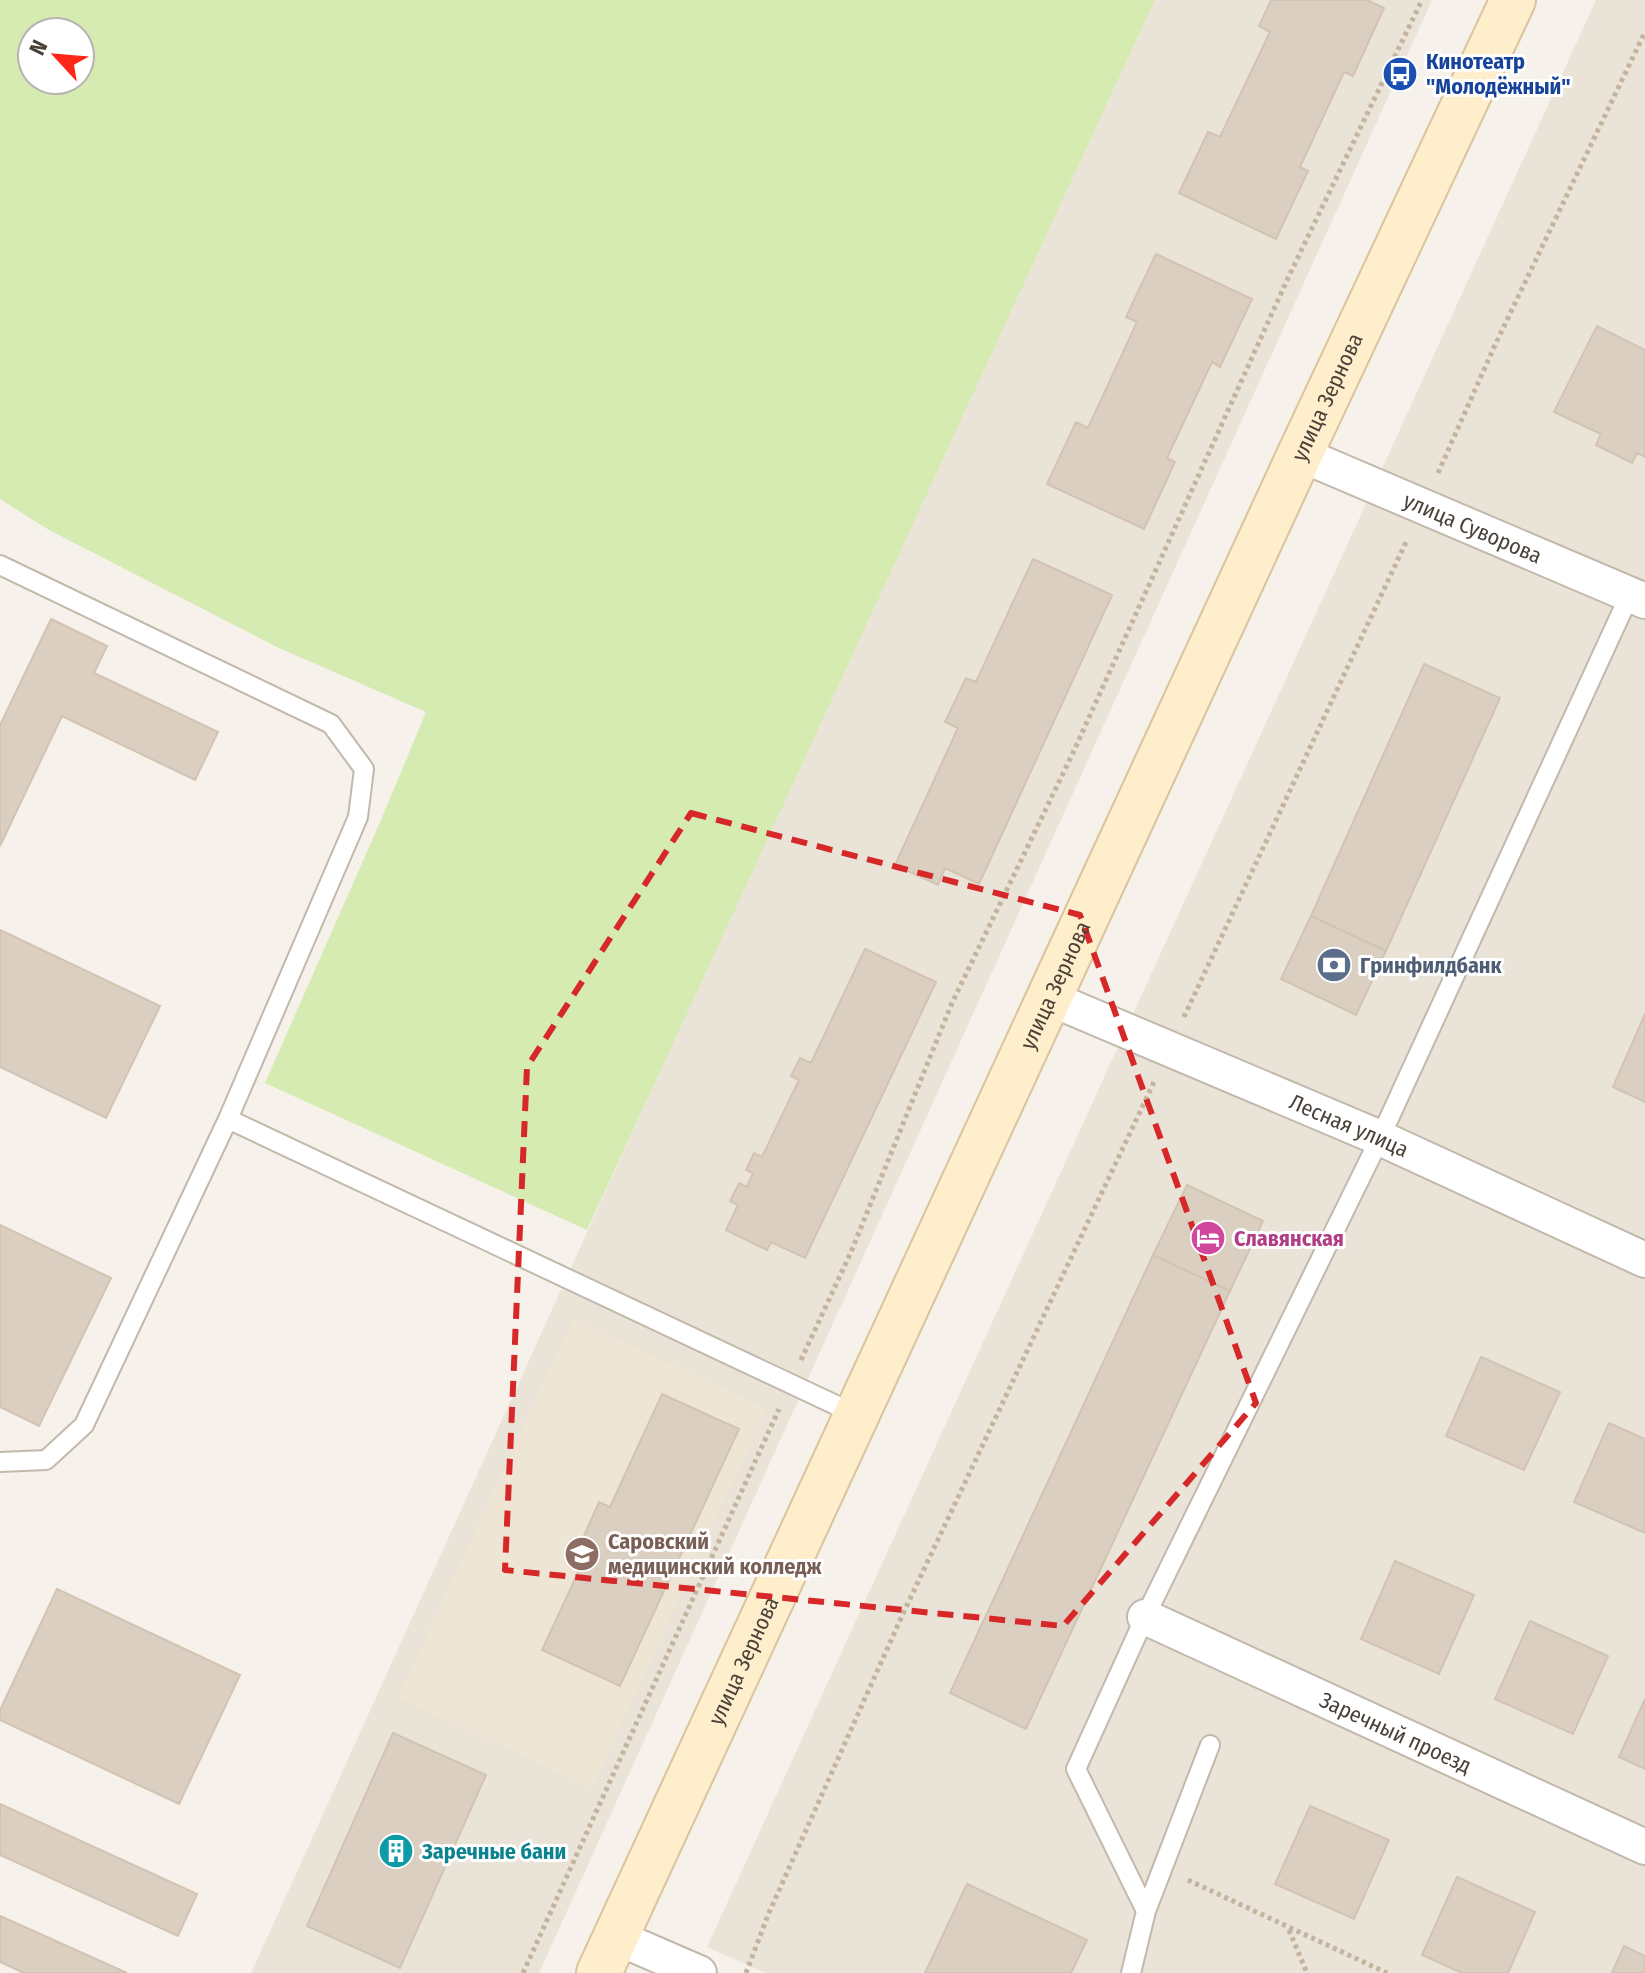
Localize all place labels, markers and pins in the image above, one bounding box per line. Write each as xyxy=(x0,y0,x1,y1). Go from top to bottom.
place label: Кинотеатр "Молодёжный" xyxy=(1426,48,1571,100)
bus stop icon: Кинотеатр "Молодёжный" xyxy=(1381,55,1419,93)
bank icon: Гринфилдбанк xyxy=(1315,946,1353,984)
place label: Гринфилдбанк xyxy=(1360,952,1503,979)
hotel icon: Славянская xyxy=(1189,1219,1227,1257)
place label: Славянская xyxy=(1234,1225,1344,1252)
place label: Саровский медицинский колледж xyxy=(608,1528,822,1580)
school or university icon: Саровский медицинский колледж xyxy=(563,1535,601,1573)
building icon: Заречные бани xyxy=(377,1832,415,1870)
place label: Заречные бани xyxy=(421,1838,566,1865)

